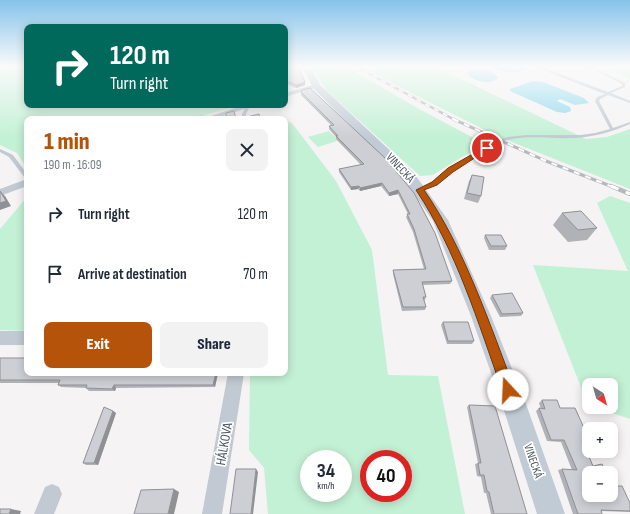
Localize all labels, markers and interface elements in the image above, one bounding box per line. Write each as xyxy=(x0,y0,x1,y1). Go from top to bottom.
text: 120 m xyxy=(110,39,170,72)
icon: right xyxy=(44,40,96,92)
text: Turn right xyxy=(110,73,168,94)
text: 1 min xyxy=(44,127,90,156)
button: close xyxy=(226,129,268,171)
pin xyxy=(470,131,504,165)
icon: arrive xyxy=(476,137,498,159)
street label: VINECKÁ xyxy=(383,150,418,187)
text: 190 m · 16:09 xyxy=(44,157,102,173)
icon: right xyxy=(44,203,66,225)
text: Turn right xyxy=(78,205,130,224)
text: 120 m xyxy=(238,205,268,224)
icon: arrive xyxy=(44,263,66,285)
text: Arrive at destination xyxy=(78,265,187,284)
text: 70 m xyxy=(243,265,268,284)
button: Exit xyxy=(44,322,152,368)
button: Share xyxy=(160,322,268,368)
position arrow xyxy=(487,369,529,411)
north arrow xyxy=(582,378,618,414)
map controls xyxy=(582,378,618,502)
street label: HÁLKOVA xyxy=(212,420,236,467)
button: + xyxy=(582,422,618,458)
street label: VINECKÁ xyxy=(520,442,546,481)
speed limit sign: 40 xyxy=(360,450,412,502)
text: 34 xyxy=(317,459,335,483)
button: − xyxy=(582,466,618,502)
text: km/h xyxy=(317,480,335,492)

